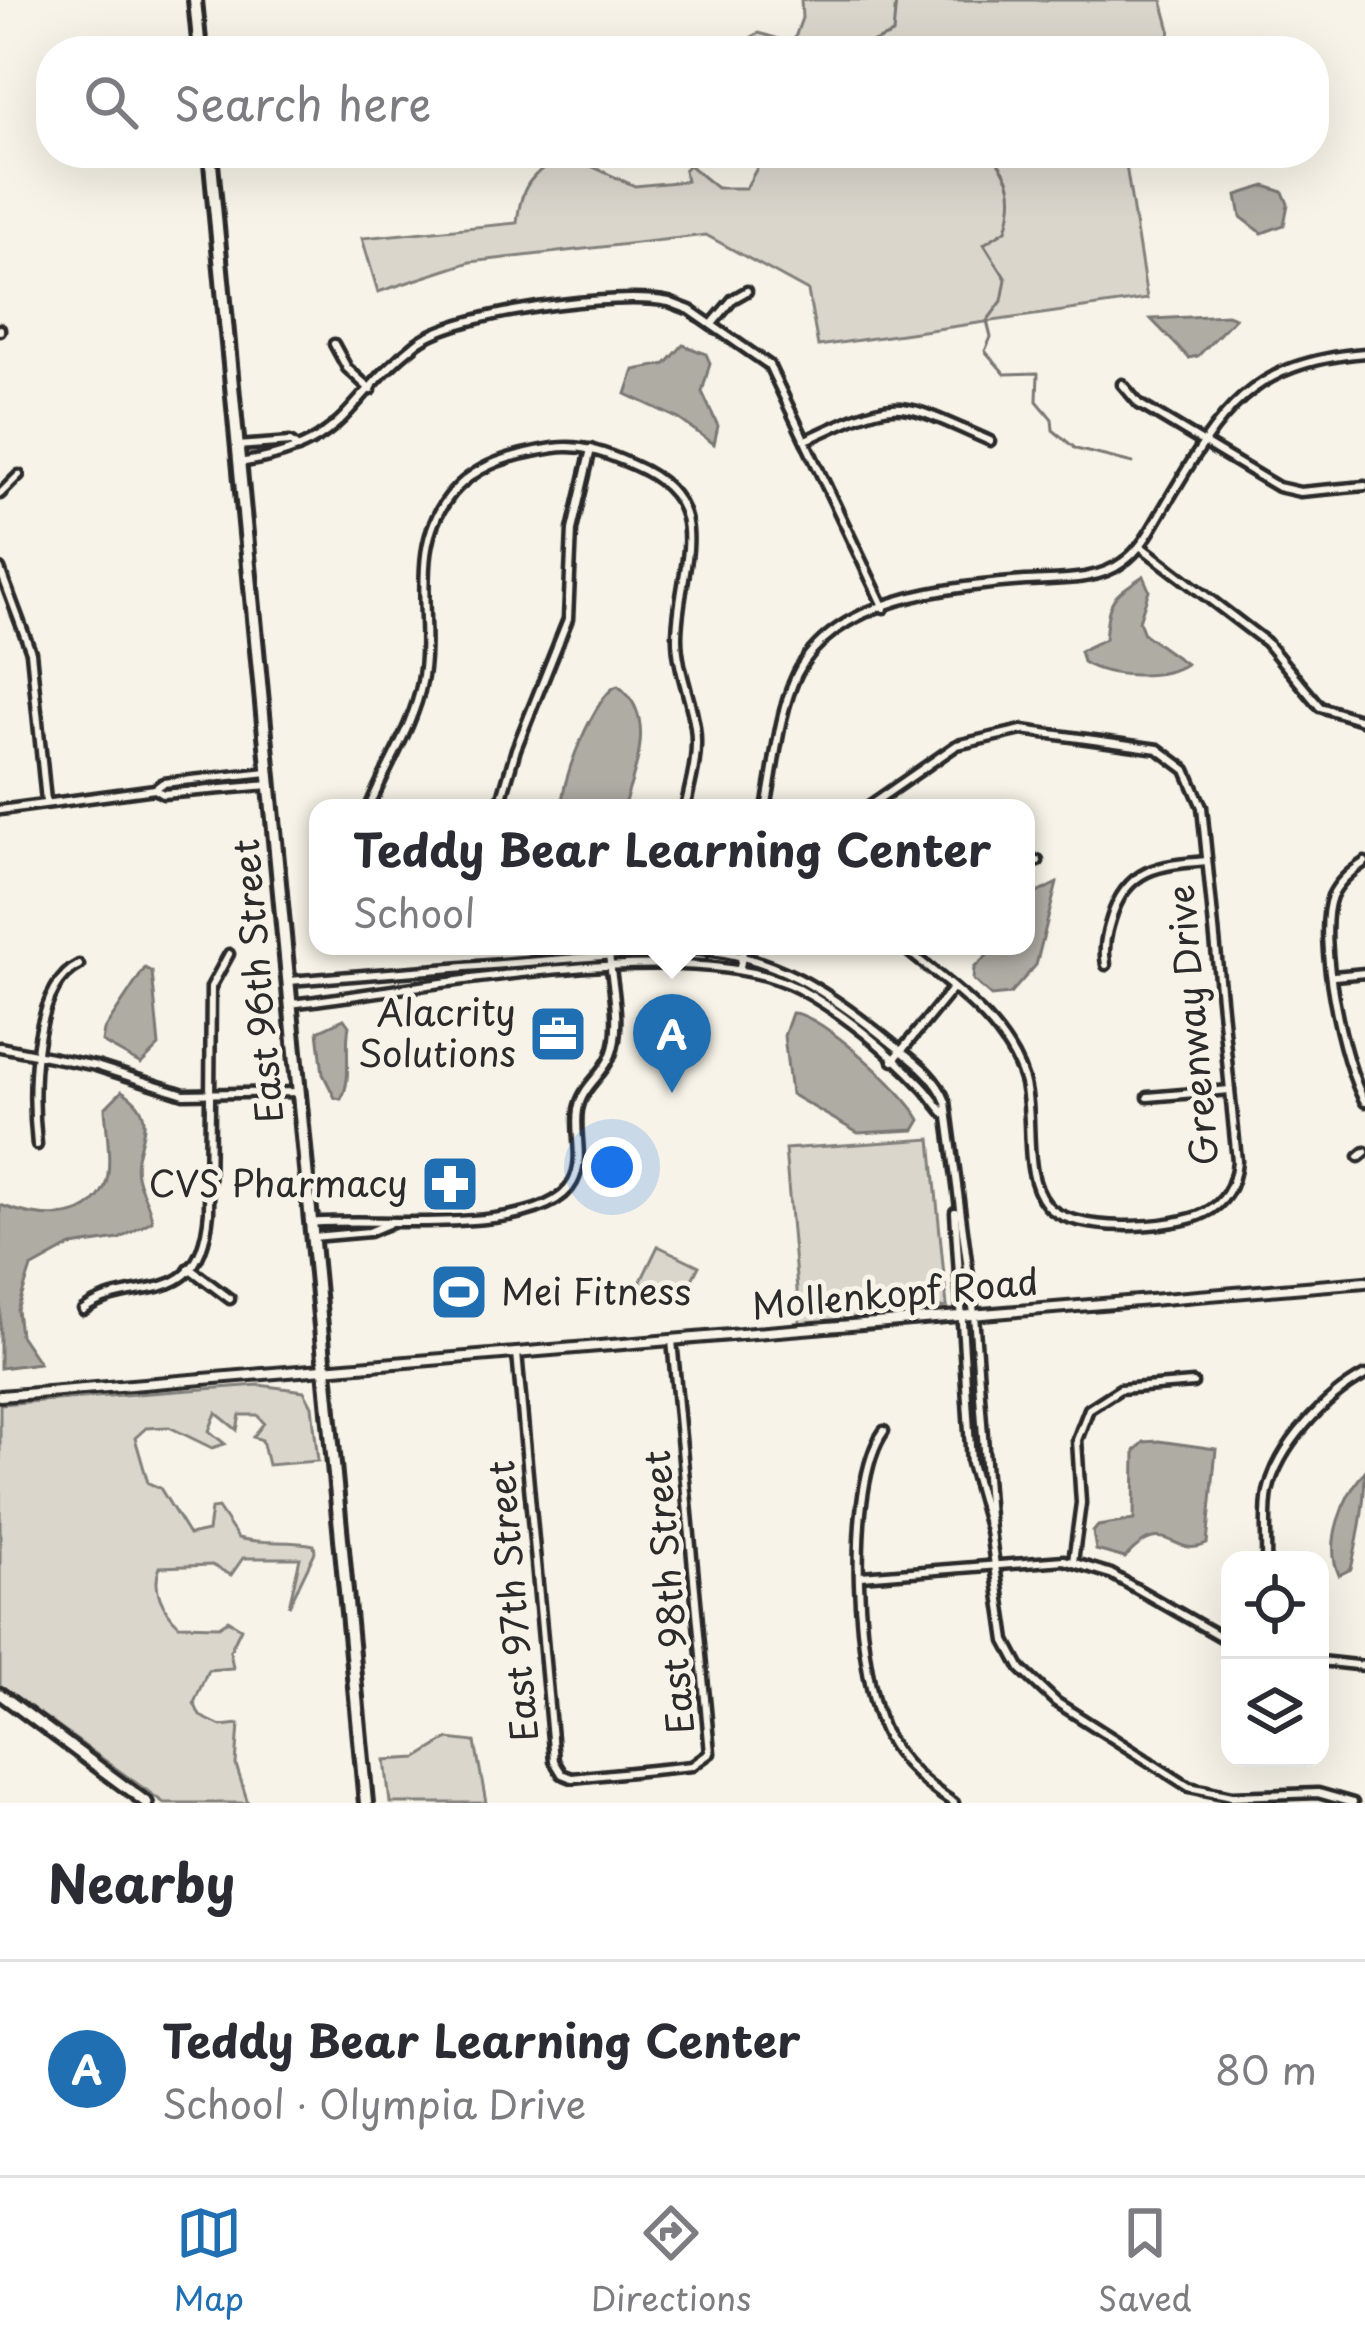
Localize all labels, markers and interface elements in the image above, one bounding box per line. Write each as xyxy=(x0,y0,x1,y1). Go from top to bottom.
search box xyxy=(36,36,1329,168)
text: Search here xyxy=(174,68,431,136)
icon: search xyxy=(78,69,144,135)
popup xyxy=(309,799,1035,955)
text: Teddy Bear Learning Center xyxy=(353,814,991,882)
street label: East 96th Street xyxy=(217,837,295,1125)
text: School xyxy=(353,882,475,941)
street label: Greenway Drive xyxy=(1152,883,1230,1168)
place label: Alacrity Solutions xyxy=(358,984,516,1079)
pin: A xyxy=(633,994,711,1093)
office icon: Alacrity Solutions xyxy=(527,1003,589,1065)
your location xyxy=(582,1137,642,1197)
pharmacy icon: CVS Pharmacy xyxy=(419,1153,481,1215)
place label: CVS Pharmacy xyxy=(148,1155,408,1209)
street label: Mollenkopf Road xyxy=(749,1253,1040,1331)
sports icon: Mei Fitness xyxy=(428,1261,490,1323)
place label: Mei Fitness xyxy=(501,1263,691,1317)
street label: East 98th Street xyxy=(628,1448,706,1736)
street label: East 97th Street xyxy=(472,1458,550,1744)
map controls xyxy=(1221,1551,1329,1767)
button: locate xyxy=(1221,1551,1329,1659)
button: layers xyxy=(1221,1659,1329,1767)
text: Nearby xyxy=(48,1843,235,1920)
text: Teddy Bear Learning Center xyxy=(162,2005,801,2073)
text: A xyxy=(72,2039,102,2098)
text: 80 m xyxy=(1215,2039,1317,2098)
text: School · Olympia Drive xyxy=(162,2073,586,2132)
tab: Map xyxy=(173,2200,244,2322)
tab: Directions xyxy=(591,2200,751,2322)
tab: Saved xyxy=(1098,2200,1192,2322)

